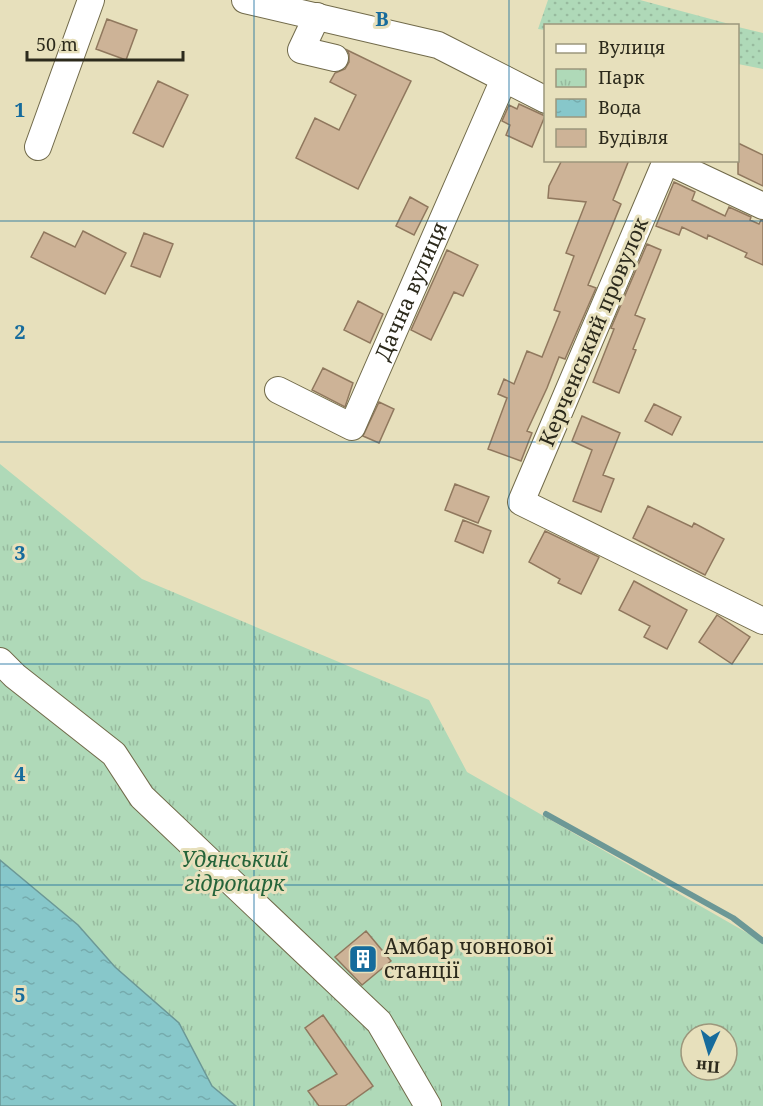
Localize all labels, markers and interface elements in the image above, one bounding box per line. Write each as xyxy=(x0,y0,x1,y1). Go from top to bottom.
text: B xyxy=(375,5,389,32)
scale bar xyxy=(27,24,183,62)
legend xyxy=(544,24,739,162)
text: 50 m xyxy=(36,32,78,56)
text: Вулиця xyxy=(598,35,665,59)
text: Парк xyxy=(598,65,645,89)
text: Вода xyxy=(598,95,642,119)
text: 1 xyxy=(14,96,26,123)
text: Будівля xyxy=(598,125,668,149)
street label: Керченський провулок xyxy=(532,212,654,450)
street label: Дачна вулиця xyxy=(368,217,453,365)
text: 2 xyxy=(14,318,26,345)
text: 3 xyxy=(14,539,26,566)
text: 4 xyxy=(14,760,26,787)
park label: Удянський гідропарк xyxy=(181,845,289,897)
place label: Амбар човнової станції xyxy=(384,932,553,984)
building icon: Амбар човнової станції xyxy=(347,943,379,975)
text: 5 xyxy=(14,981,26,1008)
north arrow xyxy=(679,1022,739,1082)
text: Пн xyxy=(695,1055,721,1079)

